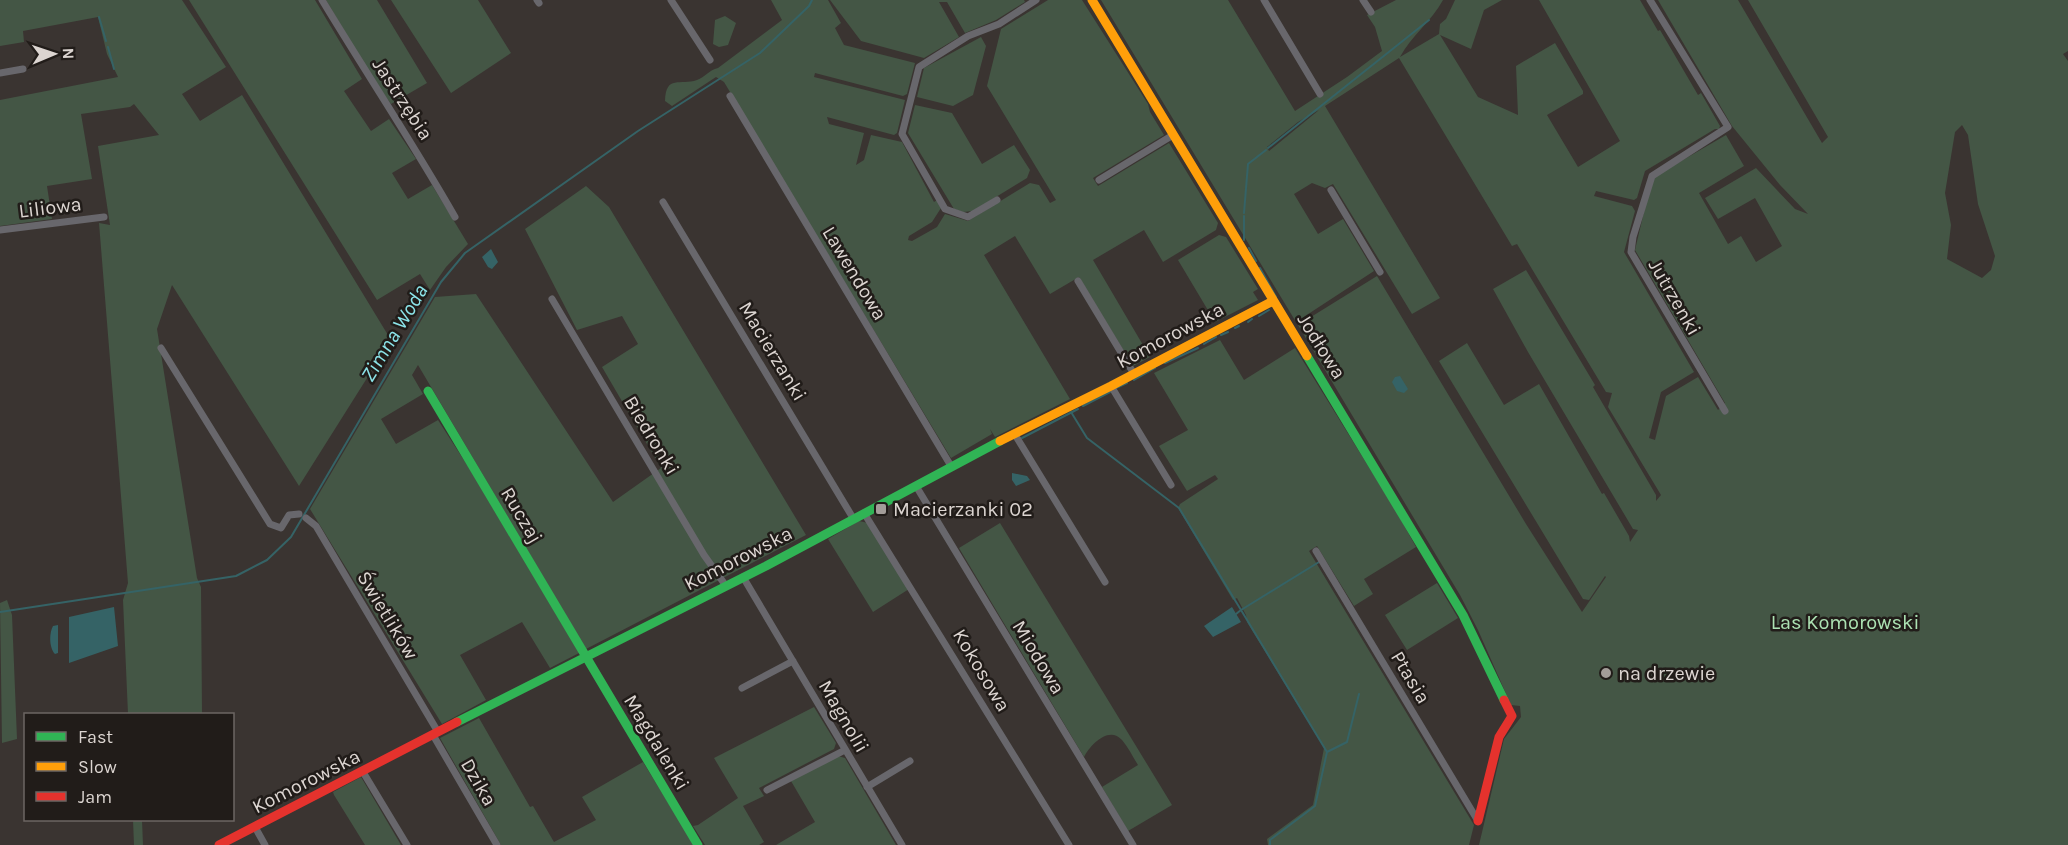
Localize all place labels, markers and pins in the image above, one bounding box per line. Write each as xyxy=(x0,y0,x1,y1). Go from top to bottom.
place label: Macierzanki 02 xyxy=(893,498,1033,521)
marker: Macierzanki 02 xyxy=(874,502,888,516)
place label: na drzewie xyxy=(1618,662,1715,685)
marker: na drzewie xyxy=(1599,666,1613,680)

